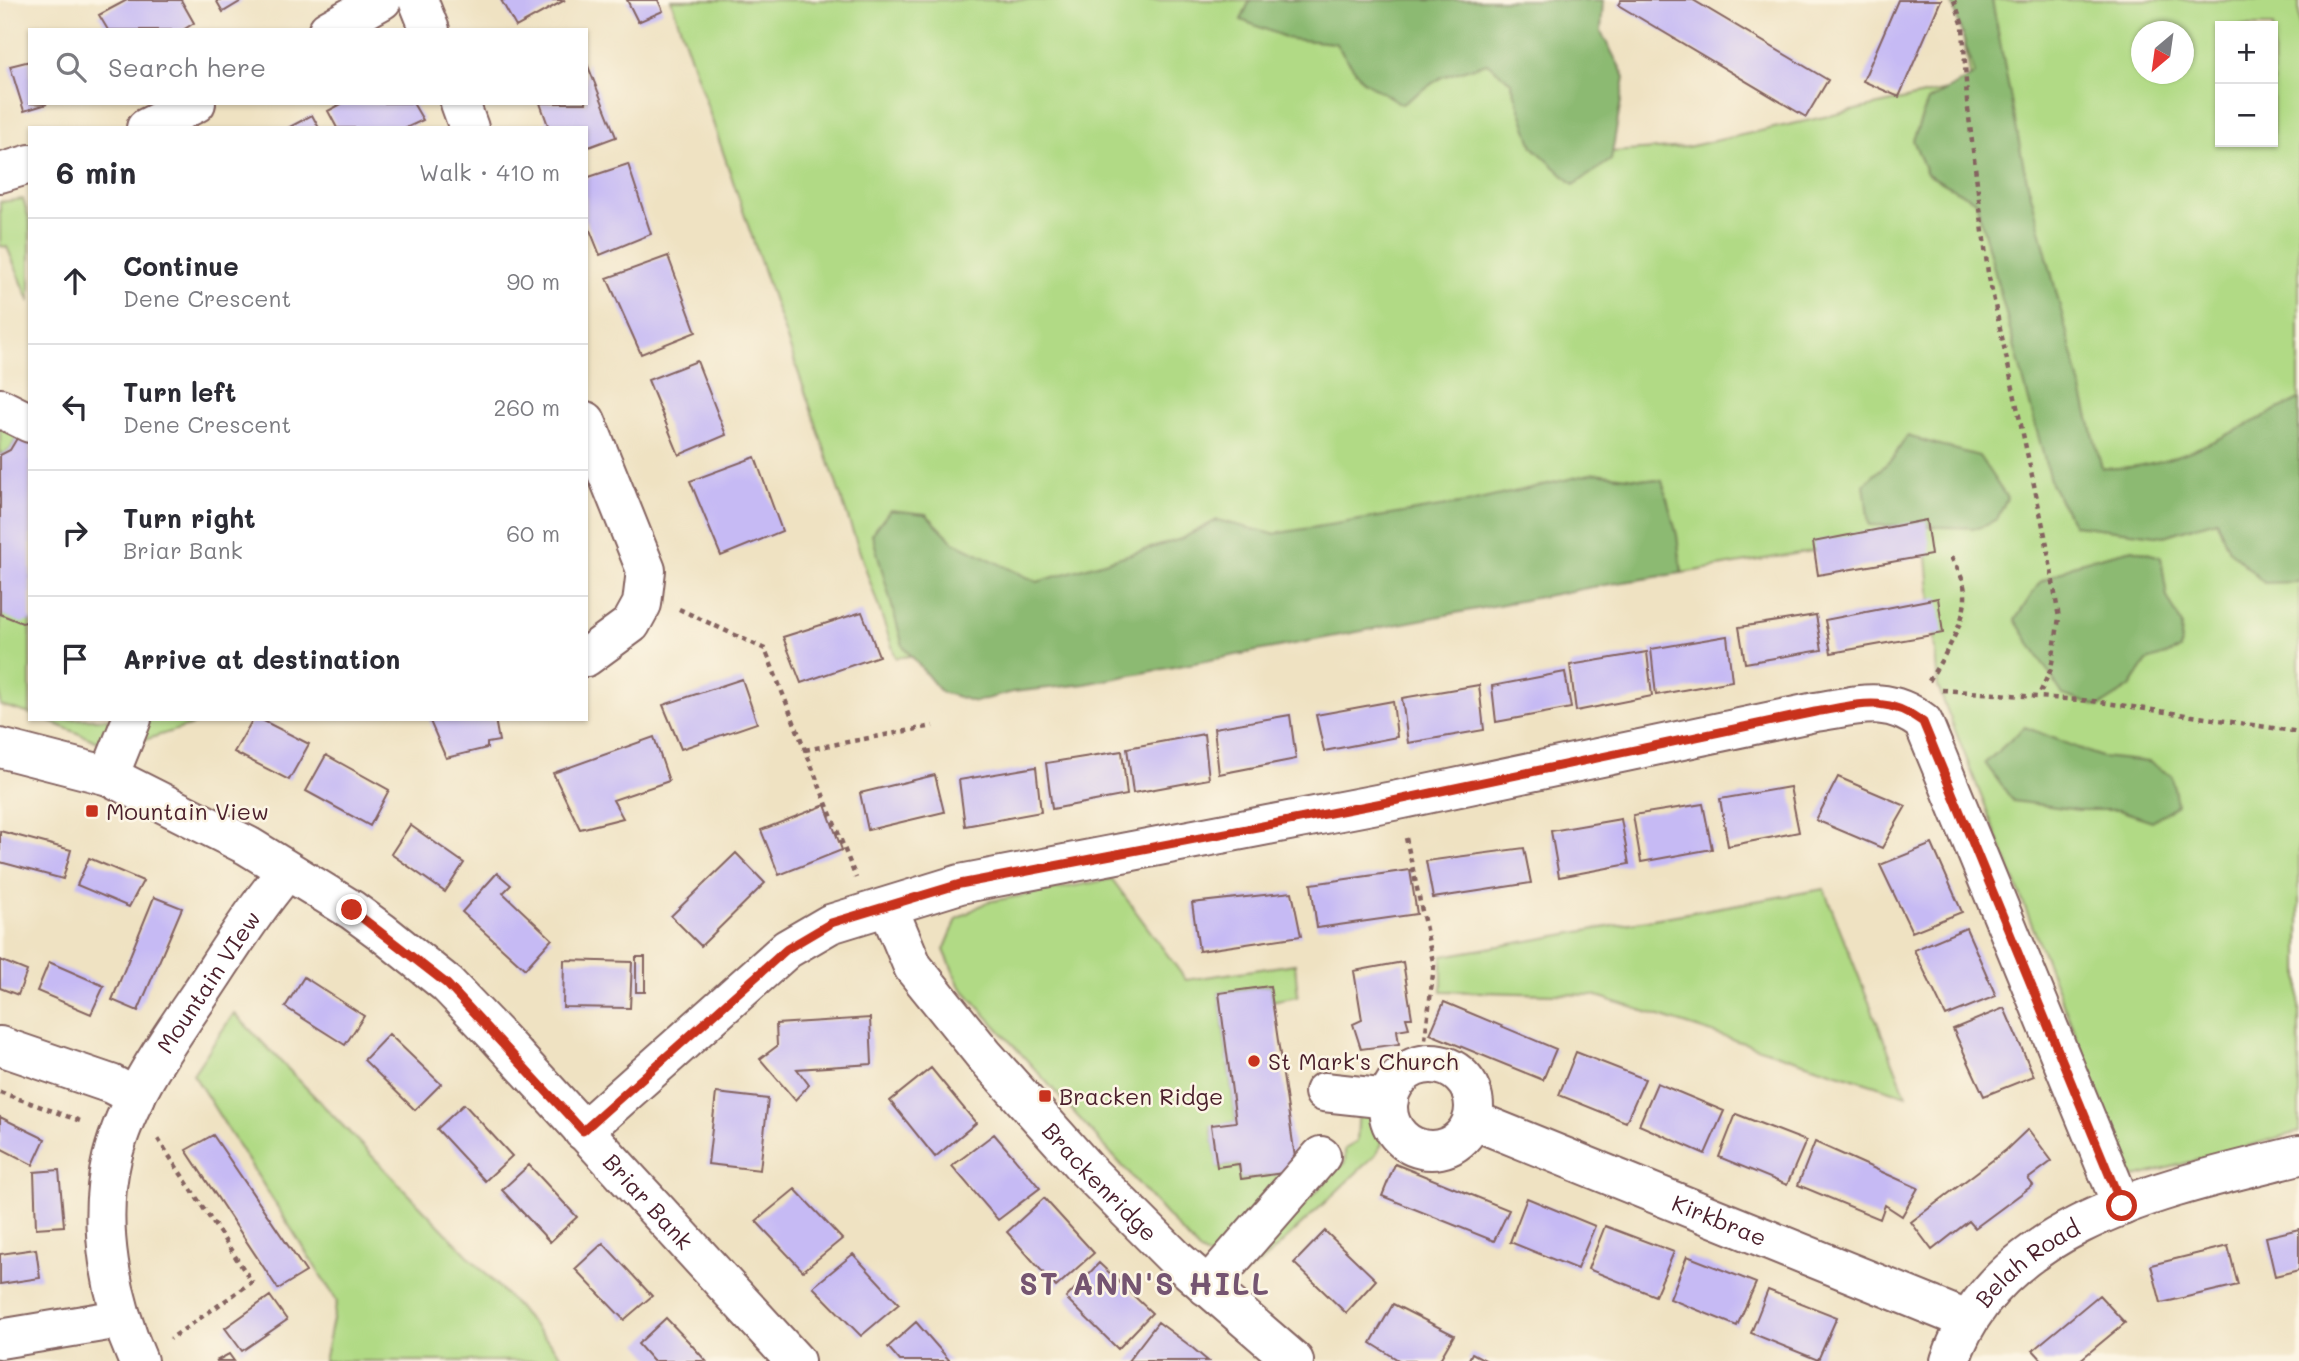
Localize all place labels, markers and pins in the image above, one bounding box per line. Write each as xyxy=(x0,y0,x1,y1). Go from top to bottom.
place label: Mountain View xyxy=(106,796,269,826)
marker: Mountain View xyxy=(84,803,100,819)
place label: St Mark's Church xyxy=(1268,1046,1459,1076)
marker: St Mark's Church xyxy=(1246,1053,1262,1069)
place label: Bracken Ridge xyxy=(1059,1081,1223,1111)
marker: Bracken Ridge xyxy=(1037,1088,1053,1104)

